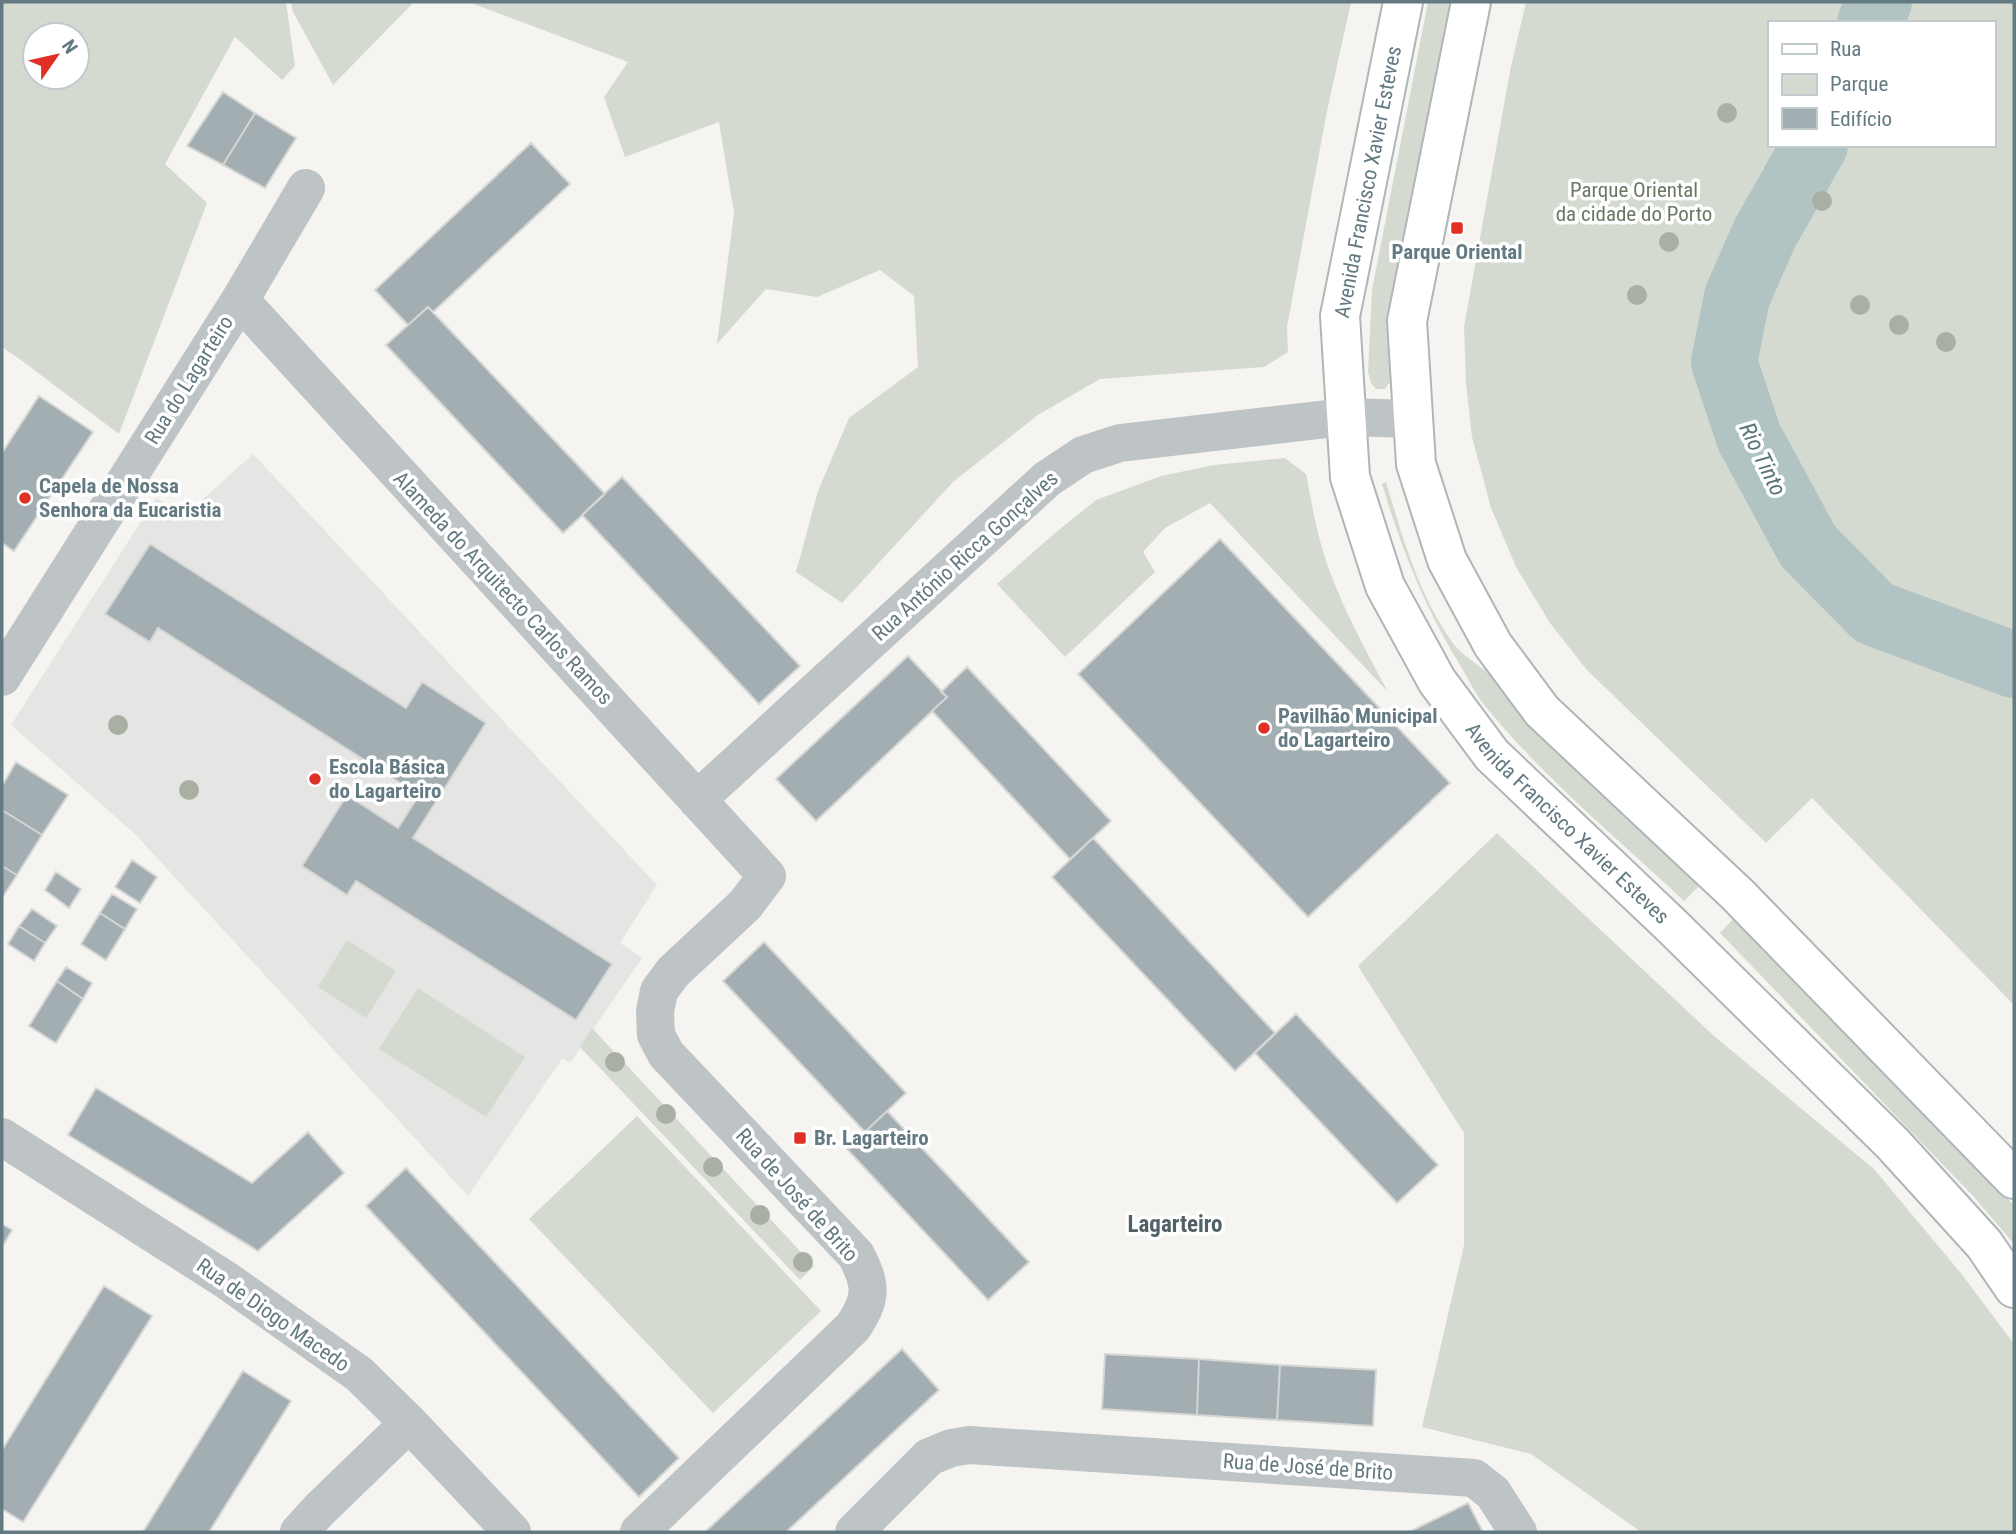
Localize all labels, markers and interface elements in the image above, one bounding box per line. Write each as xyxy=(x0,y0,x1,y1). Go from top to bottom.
north arrow xyxy=(21,21,91,91)
legend xyxy=(1768,21,1995,147)
text: N xyxy=(57,36,82,58)
text: Rua xyxy=(1830,37,1861,61)
street label: Avenida Francisco Xavier Esteves xyxy=(1330,44,1406,320)
text: Parque xyxy=(1830,72,1888,96)
text: Edifício xyxy=(1830,107,1892,131)
park label: Parque Oriental da cidade do Porto xyxy=(1556,178,1712,226)
marker: Parque Oriental xyxy=(1449,220,1465,236)
place label: Parque Oriental xyxy=(1391,240,1523,264)
street label: Rua do Lagarteiro xyxy=(140,311,238,449)
water label: Rio Tinto xyxy=(1733,418,1792,500)
street label: Alameda do Arquitecto Carlos Ramos xyxy=(389,466,617,710)
street label: Rua António Ricca Gonçalves xyxy=(867,466,1063,646)
place label: Capela de Nossa Senhora da Eucaristia xyxy=(39,474,222,522)
marker: Capela de Nossa Senhora da Eucaristia xyxy=(17,490,33,506)
place label: Pavilhão Municipal do Lagarteiro xyxy=(1278,704,1438,752)
street label: Avenida Francisco Xavier Esteves xyxy=(1460,718,1674,929)
marker: Pavilhão Municipal do Lagarteiro xyxy=(1256,720,1272,736)
place label: Escola Básica do Lagarteiro xyxy=(329,755,445,803)
marker: Escola Básica do Lagarteiro xyxy=(307,771,323,787)
street label: Rua de José de Brito xyxy=(731,1124,863,1266)
place label: Br. Lagarteiro xyxy=(814,1126,929,1150)
marker: Br. Lagarteiro xyxy=(792,1130,808,1146)
district label: Lagarteiro xyxy=(1128,1211,1222,1238)
street label: Rua de Diogo Macedo xyxy=(192,1253,354,1377)
street label: Rua de José de Brito xyxy=(1222,1449,1394,1485)

